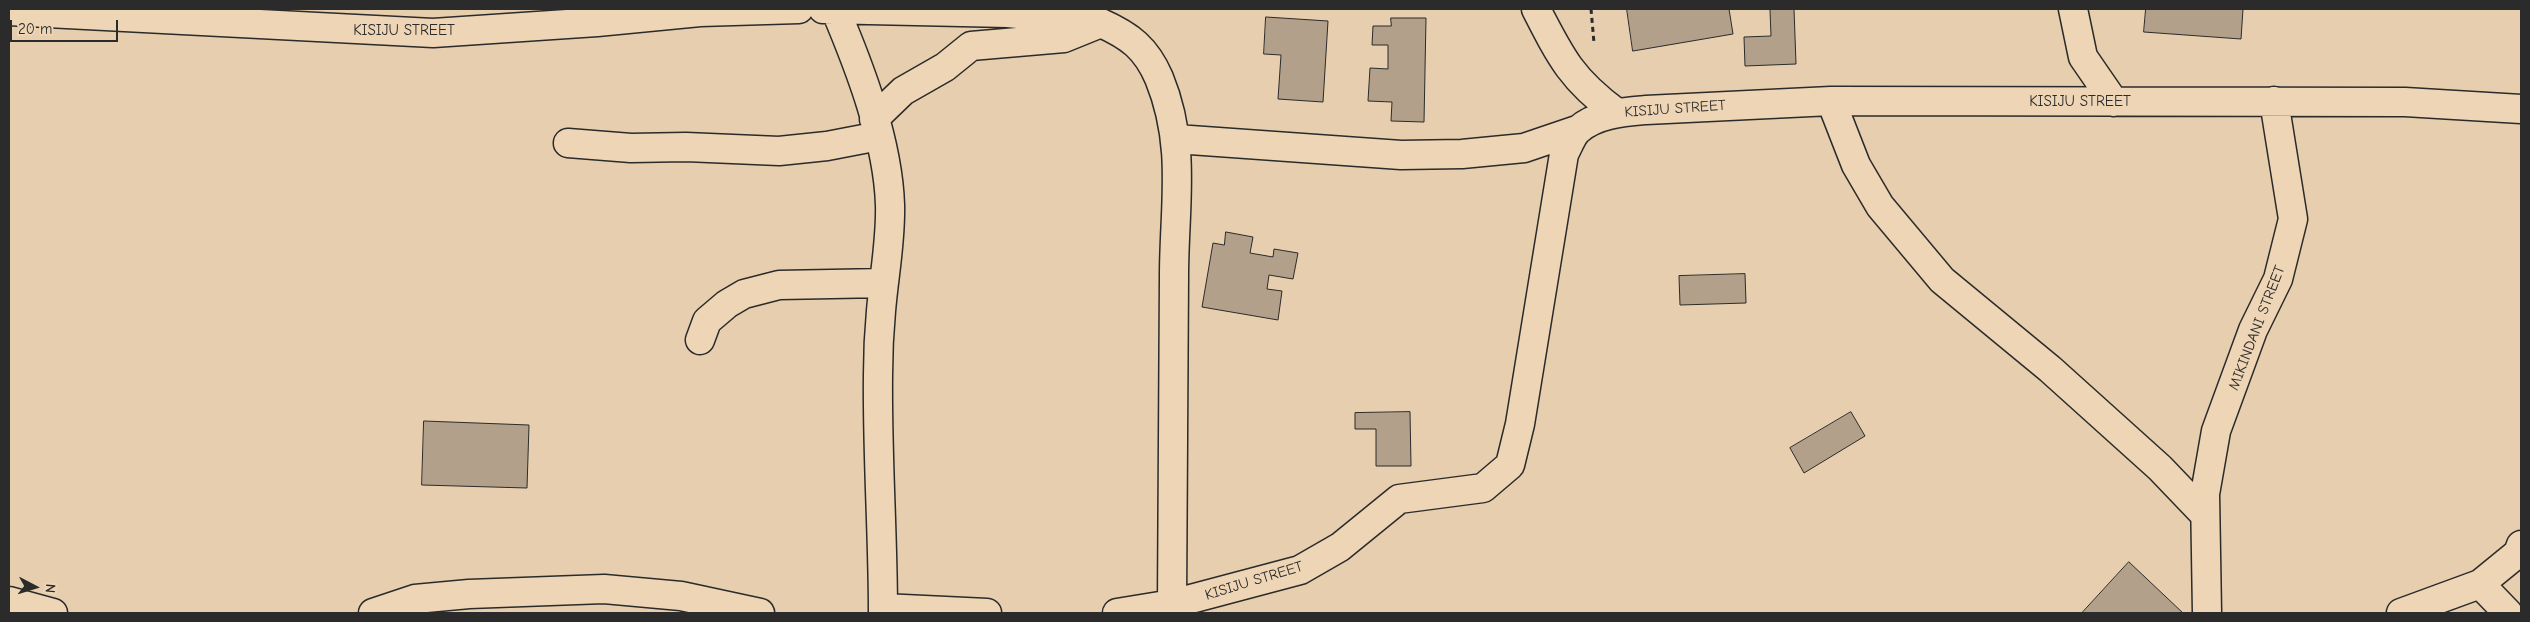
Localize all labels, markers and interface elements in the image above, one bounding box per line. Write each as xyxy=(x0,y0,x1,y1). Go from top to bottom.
scale bar xyxy=(12,10,120,42)
text: 20 m xyxy=(18,20,52,38)
street label: KISIJU STREET xyxy=(353,22,455,40)
street label: KISIJU STREET xyxy=(2029,93,2131,111)
street label: KISIJU STREET xyxy=(1624,96,1726,122)
street label: MIKINDANI STREET xyxy=(2225,263,2289,393)
street label: KISIJU STREET xyxy=(1203,558,1305,604)
north arrow xyxy=(10,562,60,612)
text: N xyxy=(42,583,59,594)

